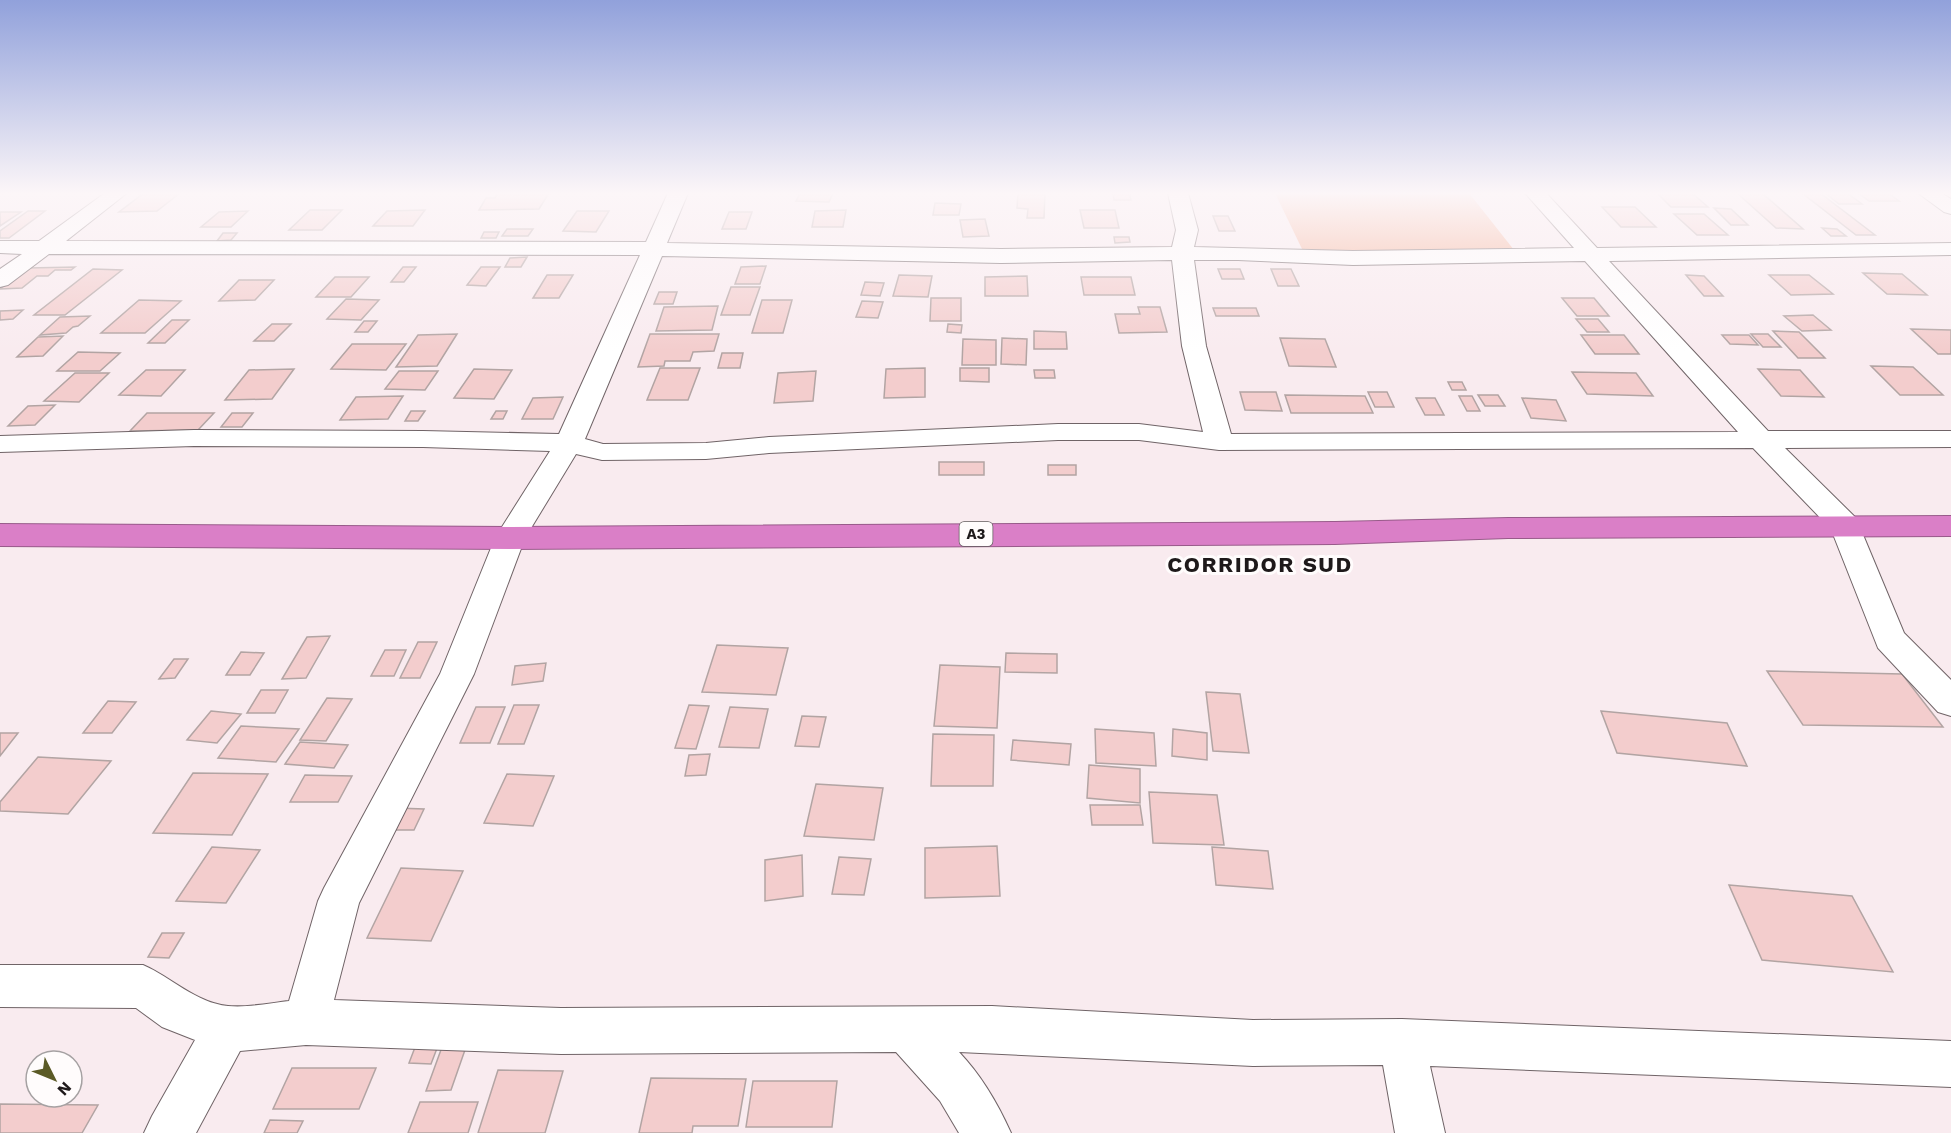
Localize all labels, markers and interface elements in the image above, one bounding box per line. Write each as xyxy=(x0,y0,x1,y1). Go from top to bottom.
road number: A3 xyxy=(960,522,992,546)
district label: CORRIDOR SUD xyxy=(1167,552,1353,577)
north arrow xyxy=(24,1049,84,1109)
text: N xyxy=(54,1078,76,1100)

